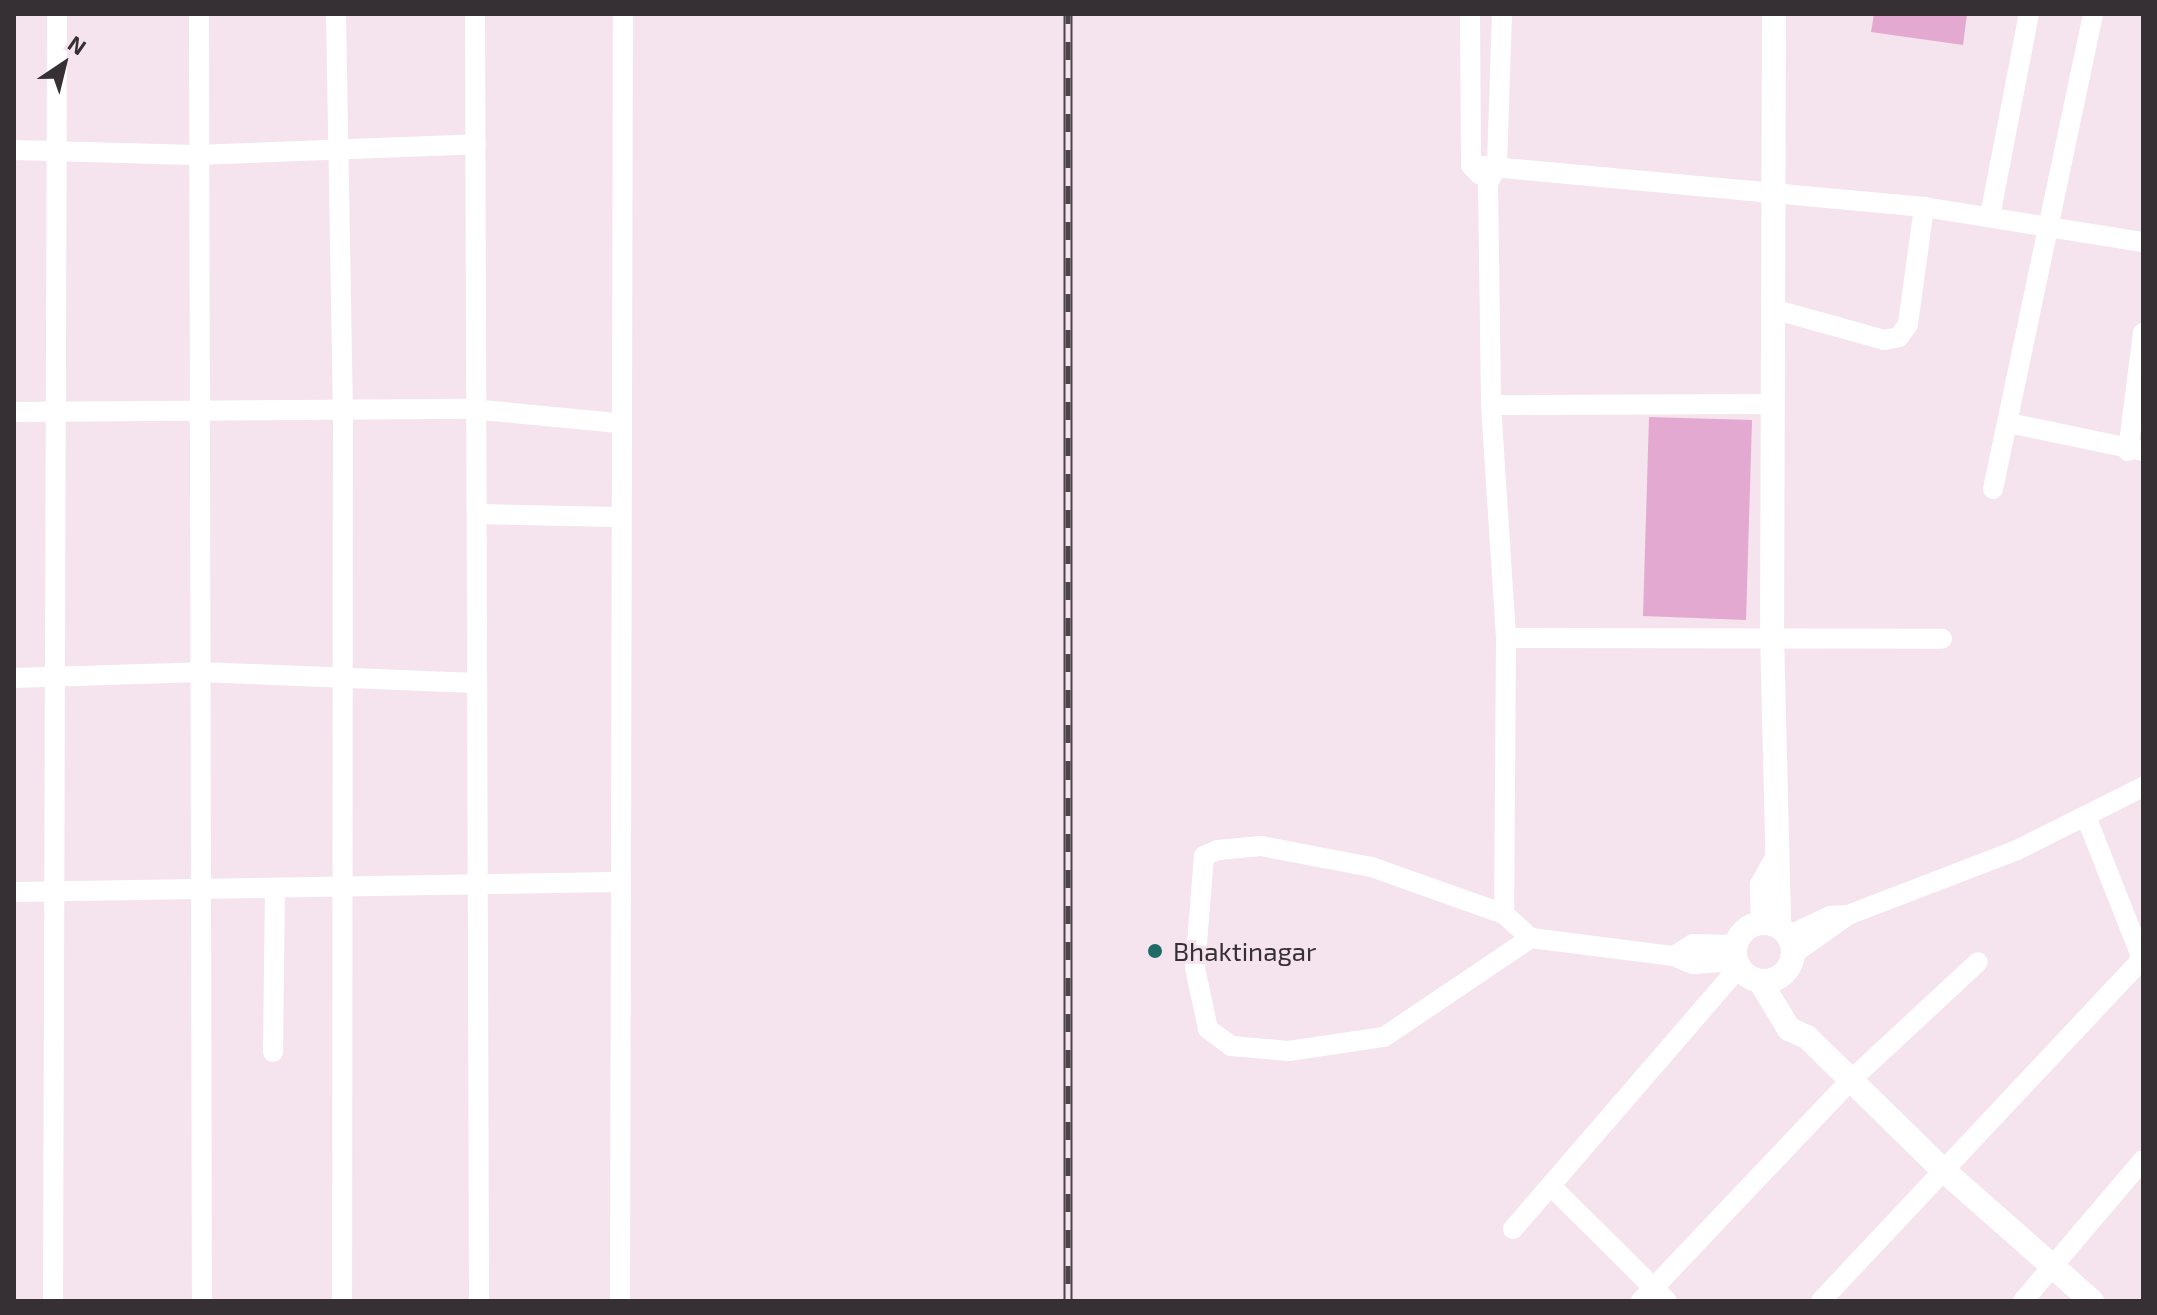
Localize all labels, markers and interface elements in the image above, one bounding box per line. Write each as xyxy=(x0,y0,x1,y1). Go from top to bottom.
north arrow xyxy=(24,24,104,104)
text: N xyxy=(64,29,92,60)
place label: Bhaktinagar xyxy=(1173,935,1317,967)
marker: Bhaktinagar xyxy=(1144,940,1166,962)

